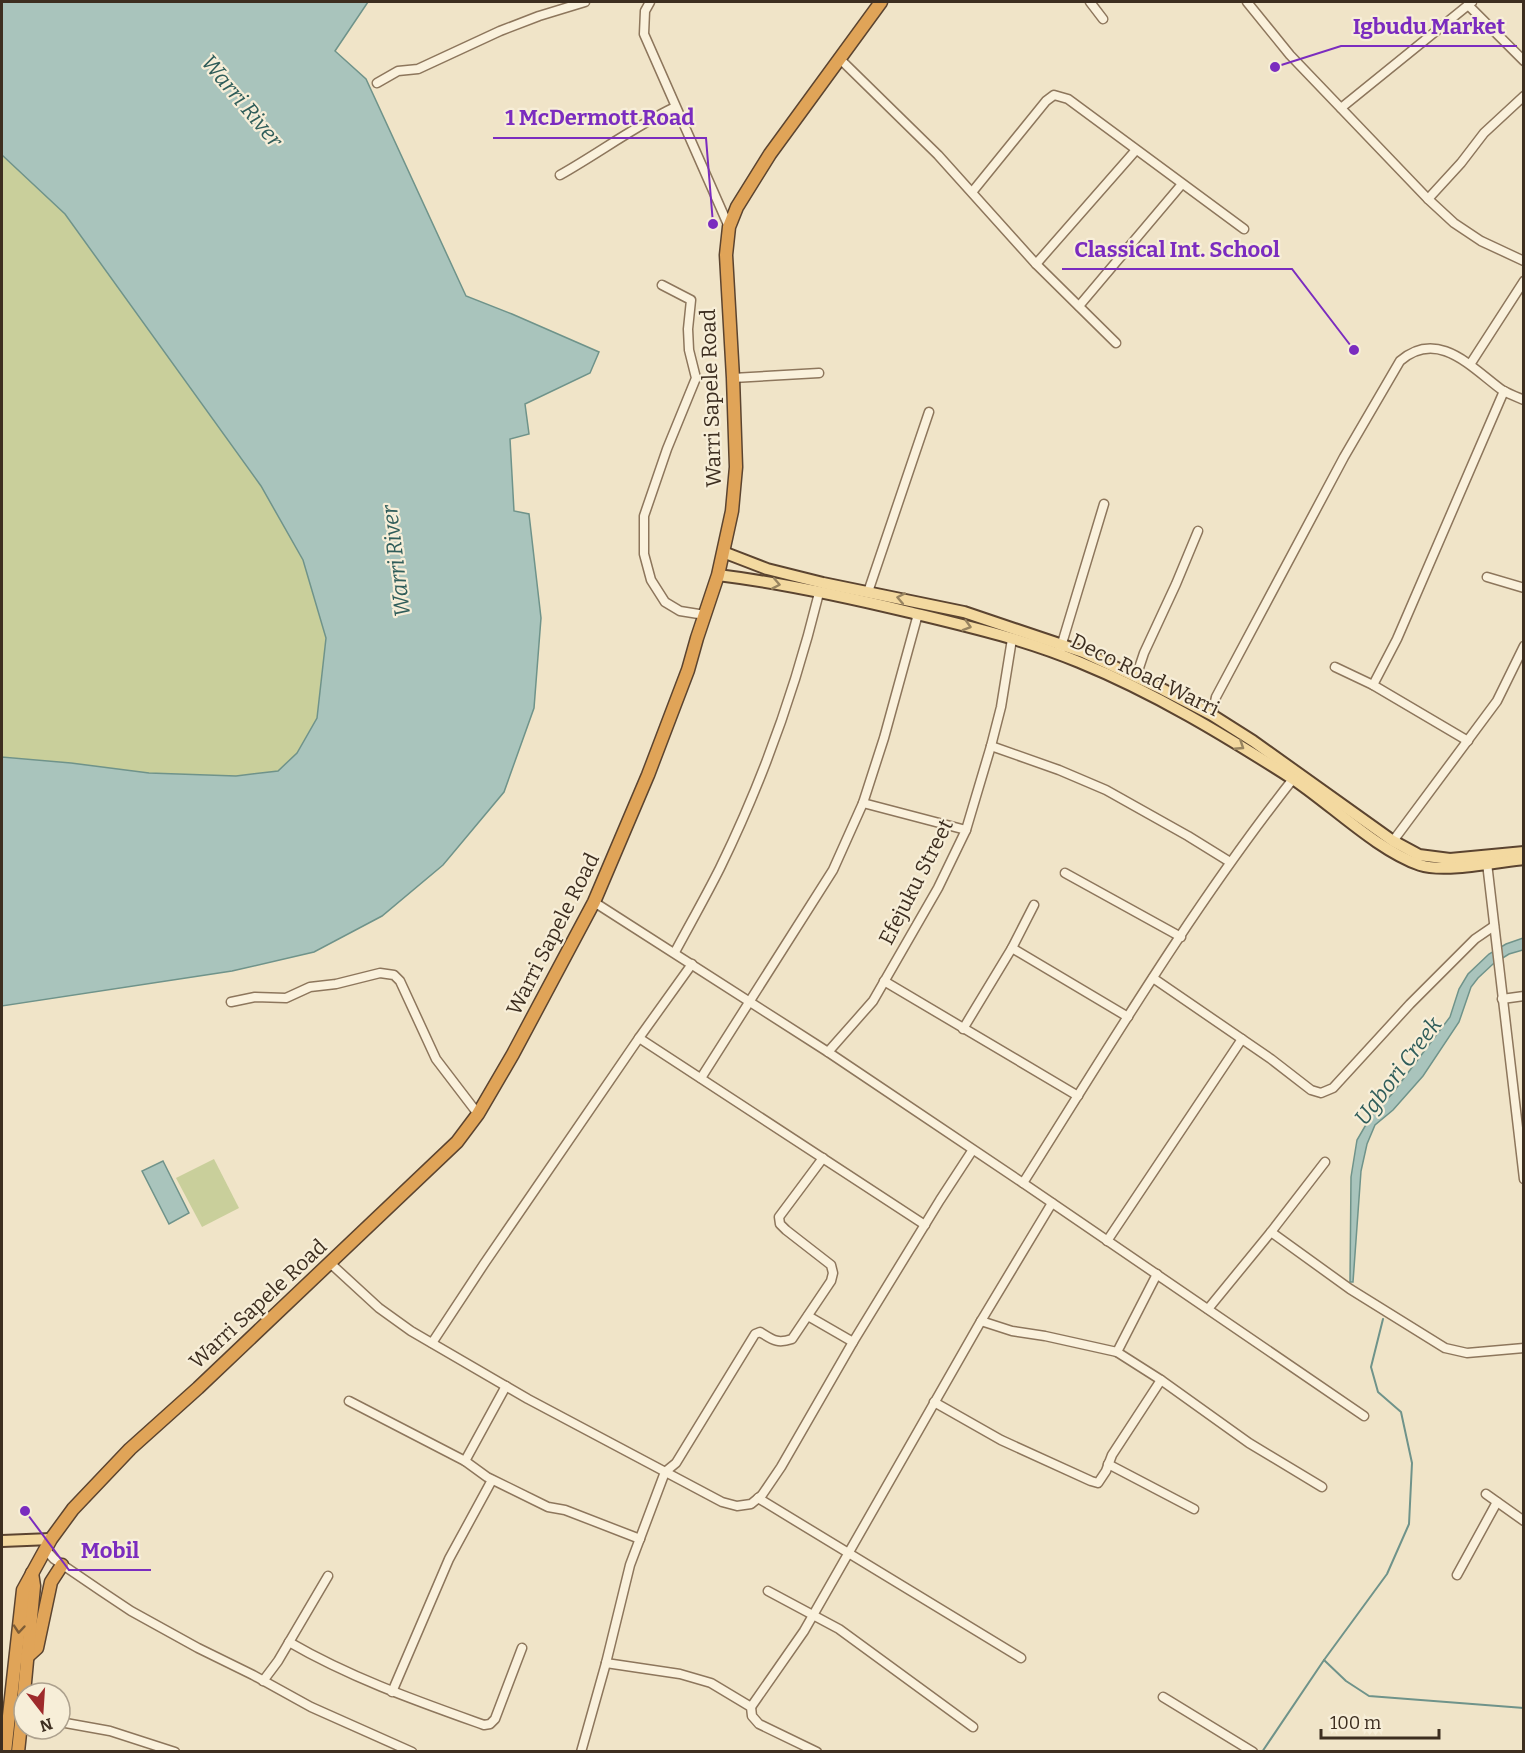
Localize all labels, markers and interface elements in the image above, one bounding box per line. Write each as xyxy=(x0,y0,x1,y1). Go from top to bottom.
callout: Igbudu Market xyxy=(1341,6,1517,46)
text: Igbudu Market xyxy=(1353,13,1506,40)
water label: Warri River xyxy=(196,49,289,153)
callout: 1 McDermott Road xyxy=(493,98,706,138)
text: 1 McDermott Road xyxy=(505,104,695,131)
callout: Classical Int. School xyxy=(1062,229,1292,269)
text: Classical Int. School xyxy=(1074,236,1280,263)
street label: Warri Sapele Road xyxy=(695,308,727,488)
water label: Warri River xyxy=(376,503,416,618)
one-way arrow xyxy=(771,577,781,590)
one-way arrow xyxy=(897,592,907,605)
one-way arrow xyxy=(962,618,972,631)
street label: Deco Road Warri xyxy=(1066,628,1224,722)
one-way arrow xyxy=(1234,738,1244,750)
street label: Efejuku Street xyxy=(873,814,959,949)
street label: Warri Sapele Road xyxy=(501,849,605,1019)
water label: Ugbori Creek xyxy=(1349,1011,1448,1130)
street label: Warri Sapele Road xyxy=(184,1234,332,1374)
callout: Mobil xyxy=(69,1530,151,1570)
text: Mobil xyxy=(81,1537,139,1564)
one-way arrow xyxy=(13,1625,26,1634)
north arrow xyxy=(12,1681,72,1741)
scale bar xyxy=(1321,1702,1440,1740)
text: 100 m xyxy=(1330,1712,1381,1734)
text: N xyxy=(38,1714,55,1736)

